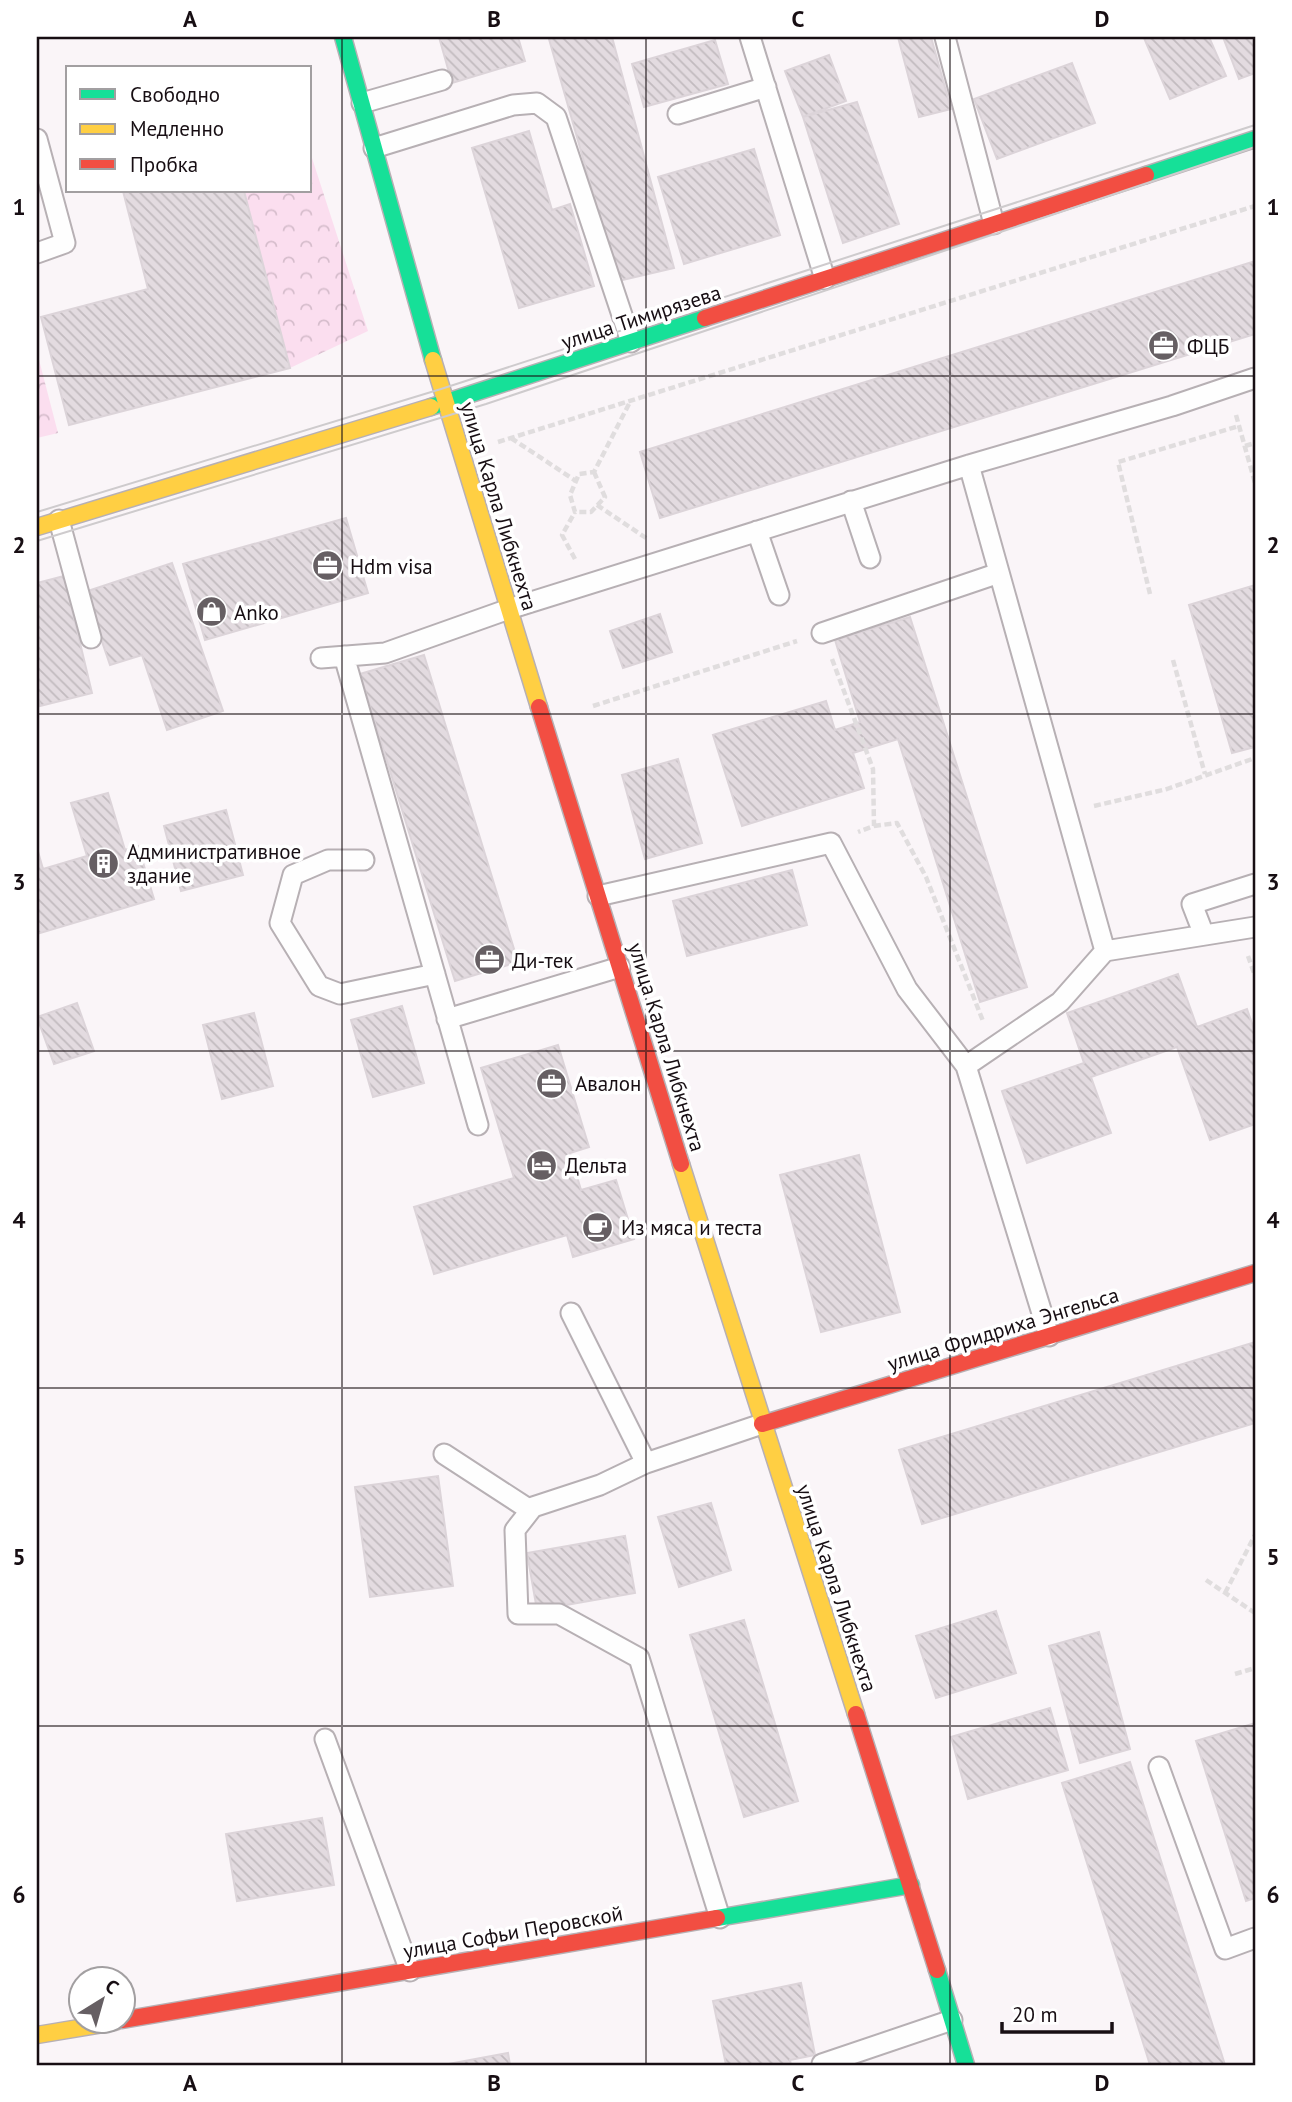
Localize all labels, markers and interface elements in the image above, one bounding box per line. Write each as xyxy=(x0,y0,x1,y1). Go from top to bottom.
text: A xyxy=(183,4,197,33)
text: B xyxy=(487,4,501,33)
text: C xyxy=(792,4,805,33)
text: D xyxy=(1095,4,1109,33)
legend xyxy=(66,66,312,192)
text: Свободно xyxy=(130,81,220,108)
text: Медленно xyxy=(130,115,224,142)
text: Пробка xyxy=(130,151,198,178)
text: 1 xyxy=(12,192,26,221)
text: 1 xyxy=(1266,192,1280,221)
street label: улица Тимирязева xyxy=(558,278,724,356)
office icon: ФЦБ xyxy=(1147,329,1181,363)
place label: ФЦБ xyxy=(1187,333,1229,360)
street label: улица Карла Либкнехта xyxy=(454,398,544,614)
text: 2 xyxy=(12,530,26,559)
text: 2 xyxy=(1266,530,1280,559)
office icon: Hdm visa xyxy=(310,549,344,583)
place label: Hdm visa xyxy=(350,553,433,580)
shop icon: Anko xyxy=(194,595,228,629)
place label: Anko xyxy=(234,599,279,626)
place label: Административное здание xyxy=(127,838,301,889)
building icon: Административное здание xyxy=(87,846,121,880)
text: 3 xyxy=(12,867,26,896)
text: 3 xyxy=(1266,867,1280,896)
street label: улица Карла Либкнехта xyxy=(622,939,712,1155)
office icon: Ди-тек xyxy=(472,943,506,977)
place label: Ди-тек xyxy=(512,947,573,974)
office icon: Авалон xyxy=(535,1066,569,1100)
place label: Авалон xyxy=(575,1070,641,1097)
hotel icon: Дельта xyxy=(525,1148,559,1182)
place label: Дельта xyxy=(565,1152,627,1179)
text: 4 xyxy=(12,1205,26,1234)
text: 4 xyxy=(1266,1205,1280,1234)
cafe icon: Из мяса и теста xyxy=(581,1210,615,1244)
place label: Из мяса и теста xyxy=(621,1214,762,1241)
street label: улица Фридриха Энгельса xyxy=(884,1281,1122,1377)
street label: улица Карла Либкнехта xyxy=(791,1481,883,1695)
text: 5 xyxy=(12,1542,26,1571)
text: 5 xyxy=(1266,1542,1280,1571)
text: 6 xyxy=(12,1880,26,1909)
text: 6 xyxy=(1266,1880,1280,1909)
street label: улица Софьи Перовской xyxy=(401,1899,625,1965)
north arrow xyxy=(66,1966,136,2036)
text: С xyxy=(101,1974,124,1999)
scale bar xyxy=(1002,1990,1112,2034)
text: 20 m xyxy=(1012,2001,1058,2028)
text: A xyxy=(183,2068,197,2097)
text: B xyxy=(487,2068,501,2097)
text: C xyxy=(792,2068,805,2097)
text: D xyxy=(1095,2068,1109,2097)

